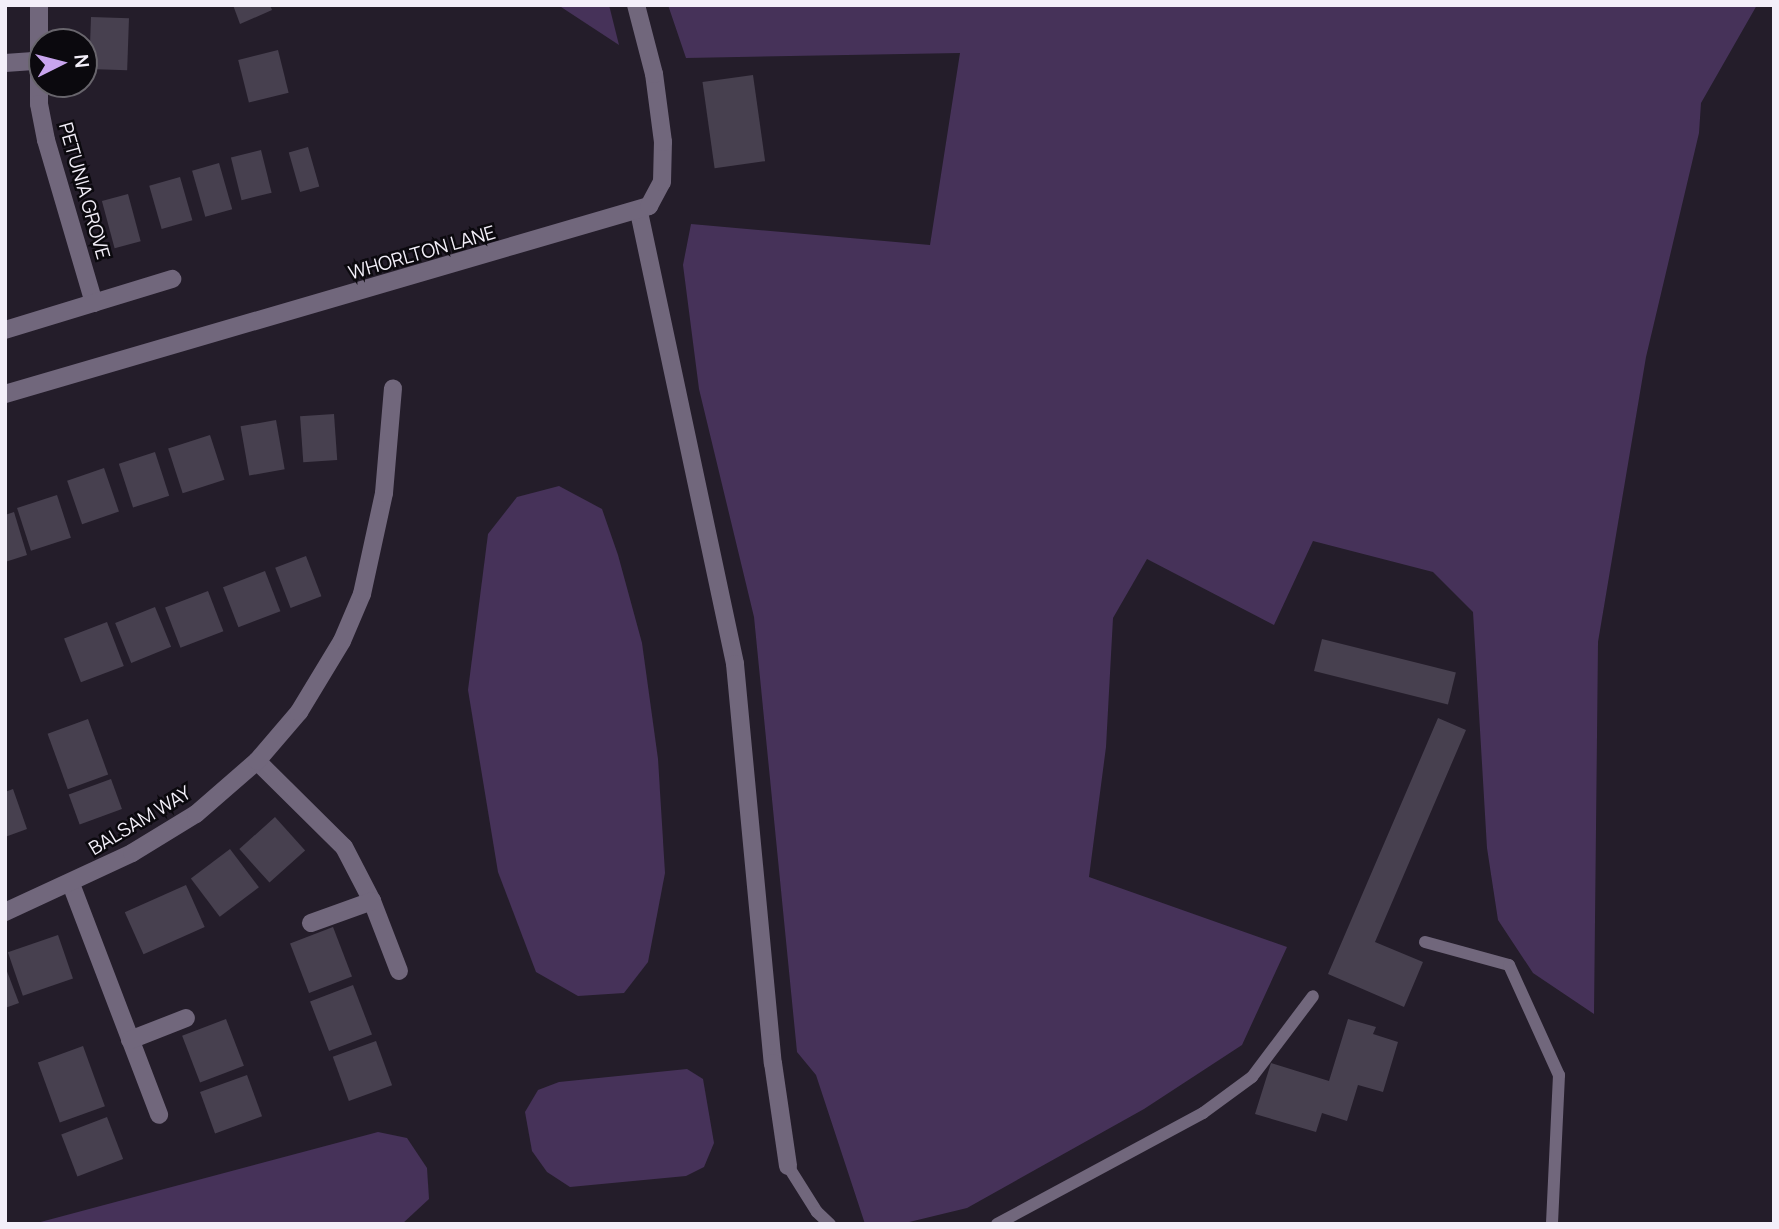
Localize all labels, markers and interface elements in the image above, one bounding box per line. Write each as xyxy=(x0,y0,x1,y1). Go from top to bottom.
north arrow xyxy=(28,28,98,98)
text: N xyxy=(68,53,96,69)
street label: PETUNIA GROVE xyxy=(54,120,114,262)
street label: WHORLTON LANE xyxy=(346,221,498,285)
street label: BALSAM WAY xyxy=(85,782,195,860)

